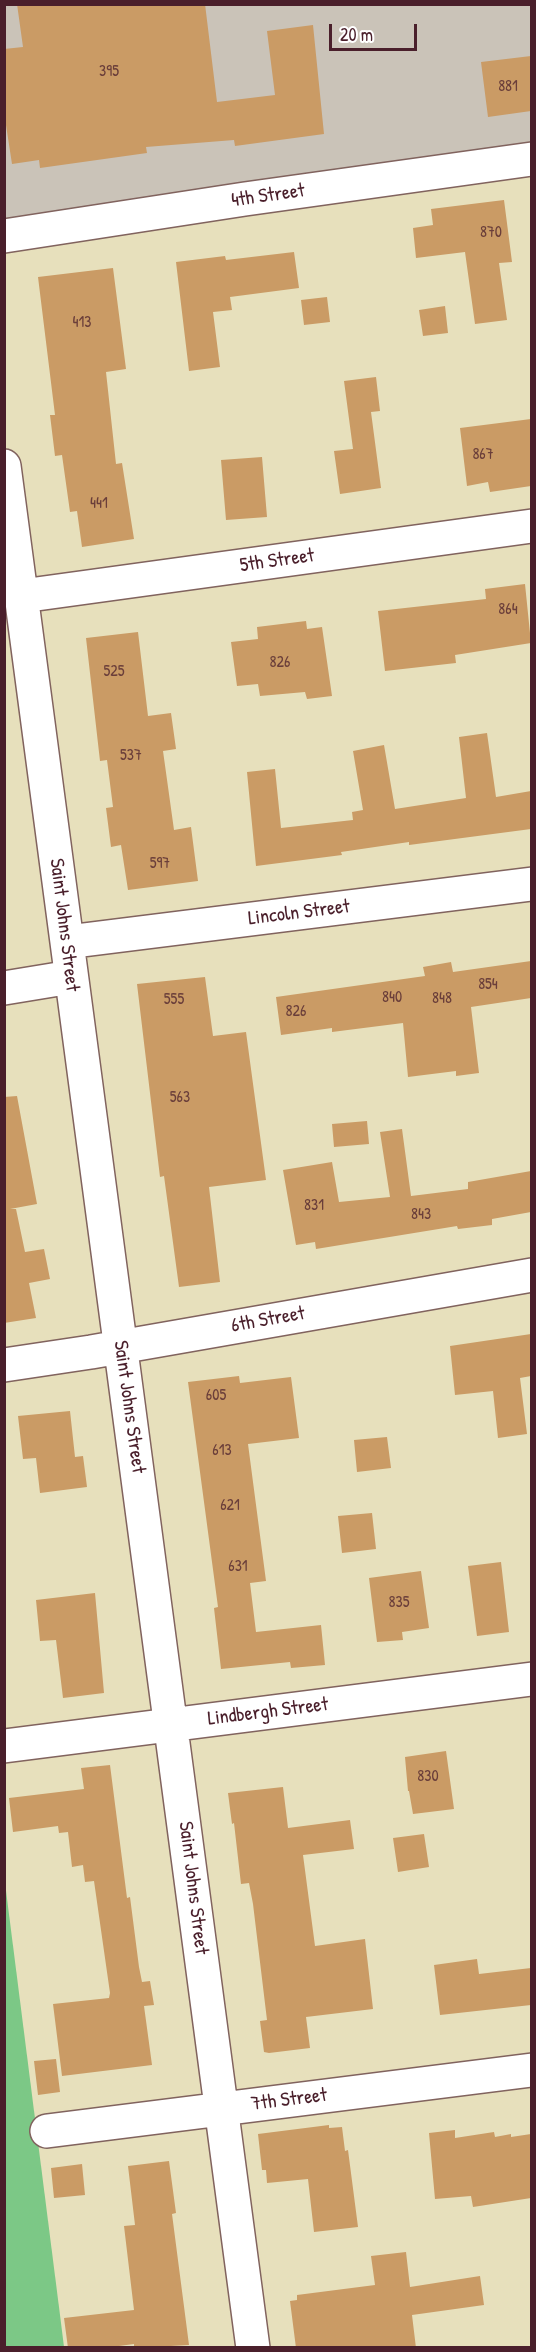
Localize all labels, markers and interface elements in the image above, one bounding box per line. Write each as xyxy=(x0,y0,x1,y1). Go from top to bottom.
scale bar xyxy=(332,12,420,50)
text: 20 m xyxy=(340,22,373,47)
house number: 395 xyxy=(99,62,119,82)
house number: 881 xyxy=(498,77,518,97)
street label: 4th Street xyxy=(230,179,306,213)
house number: 870 xyxy=(480,223,502,243)
house number: 413 xyxy=(73,313,91,333)
house number: 867 xyxy=(472,445,494,465)
house number: 441 xyxy=(90,494,108,514)
street label: 5th Street xyxy=(238,544,316,578)
house number: 864 xyxy=(498,600,518,620)
house number: 826 xyxy=(270,653,290,673)
house number: 525 xyxy=(103,662,125,682)
house number: 537 xyxy=(120,746,142,766)
house number: 597 xyxy=(150,854,170,874)
street label: Saint Johns Street xyxy=(44,857,84,993)
street label: Lincoln Street xyxy=(247,895,351,931)
house number: 854 xyxy=(478,975,498,995)
house number: 840 xyxy=(382,988,402,1008)
house number: 848 xyxy=(432,989,452,1009)
house number: 555 xyxy=(164,990,184,1010)
house number: 826 xyxy=(286,1002,306,1022)
house number: 563 xyxy=(170,1088,190,1108)
house number: 831 xyxy=(304,1196,324,1216)
house number: 843 xyxy=(411,1205,431,1225)
street label: 6th Street xyxy=(229,1302,307,1338)
street label: Saint Johns Street xyxy=(108,1339,150,1475)
house number: 605 xyxy=(206,1386,226,1406)
house number: 613 xyxy=(212,1441,232,1461)
house number: 621 xyxy=(220,1496,240,1516)
house number: 631 xyxy=(228,1557,248,1577)
house number: 835 xyxy=(389,1593,409,1613)
street label: Lindbergh Street xyxy=(206,1693,330,1731)
house number: 830 xyxy=(417,1767,439,1787)
street label: Saint Johns Street xyxy=(173,1820,213,1956)
street label: 7th Street xyxy=(250,2083,328,2117)

